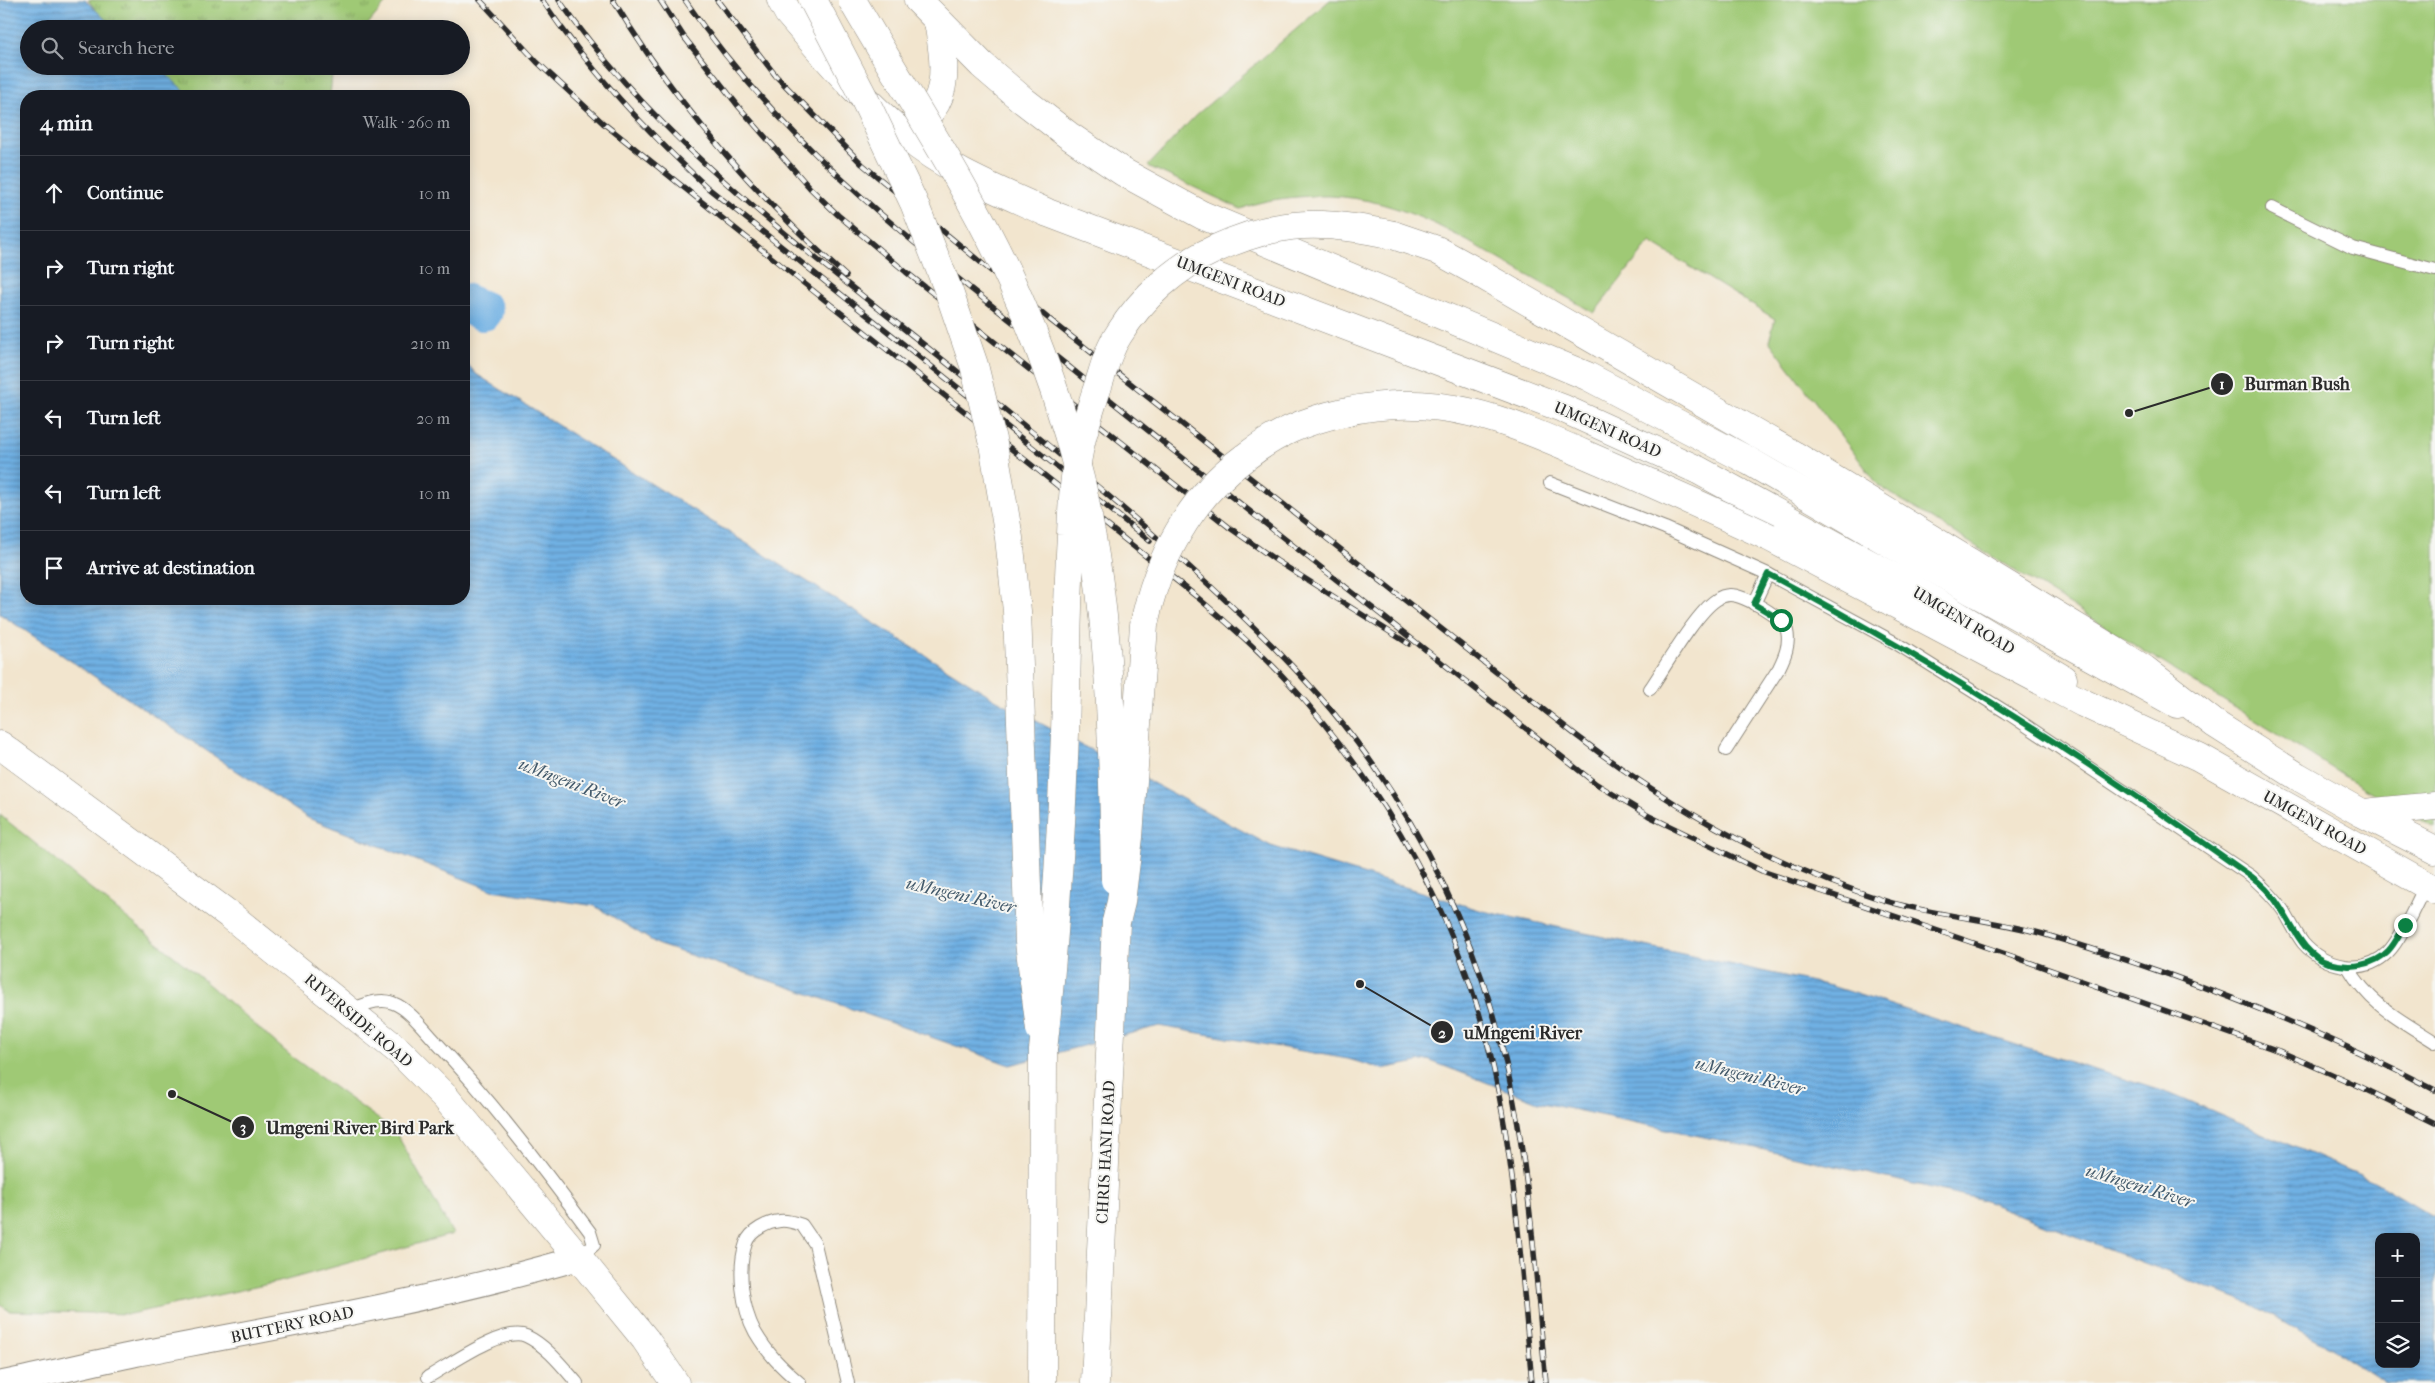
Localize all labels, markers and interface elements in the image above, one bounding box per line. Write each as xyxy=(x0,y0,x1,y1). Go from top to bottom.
search box xyxy=(20,20,470,75)
icon: search xyxy=(38,34,66,62)
text: Search here xyxy=(78,37,174,59)
text: 4 min xyxy=(40,111,93,135)
text: Walk · 260 m xyxy=(363,113,450,132)
icon: ahead xyxy=(40,179,68,207)
text: Continue xyxy=(87,182,163,204)
text: 10 m xyxy=(419,184,450,203)
street label: UMGENI ROAD xyxy=(1173,252,1288,311)
icon: right xyxy=(40,254,68,282)
text: Turn right xyxy=(87,257,174,279)
text: 10 m xyxy=(419,259,450,278)
icon: right xyxy=(40,329,68,357)
text: Turn right xyxy=(87,332,174,354)
text: 210 m xyxy=(411,334,450,353)
callout: Burman Bush xyxy=(2209,367,2360,400)
text: Burman Bush xyxy=(2244,374,2351,395)
text: 1 xyxy=(2219,375,2225,393)
street label: UMGENI ROAD xyxy=(1551,397,1665,462)
icon: left xyxy=(40,404,68,432)
text: Turn left xyxy=(87,407,161,429)
text: 20 m xyxy=(416,409,450,428)
icon: left xyxy=(40,479,68,507)
text: Turn left xyxy=(87,482,161,504)
text: 10 m xyxy=(419,484,450,503)
icon: arrive xyxy=(40,554,68,582)
text: Arrive at destination xyxy=(87,557,255,579)
street label: UMGENI ROAD xyxy=(1909,582,2018,658)
route start xyxy=(1770,609,1793,632)
water label: uMngeni River xyxy=(516,754,630,814)
street label: UMGENI ROAD xyxy=(2259,786,2370,859)
water label: uMngeni River xyxy=(904,873,1020,919)
route end xyxy=(2394,914,2417,937)
street label: RIVERSIDE ROAD xyxy=(301,970,417,1071)
callout: uMngeni River xyxy=(1429,1016,1593,1049)
text: uMngeni River xyxy=(1463,1023,1583,1044)
text: 2 xyxy=(1438,1024,1446,1042)
water label: uMngeni River xyxy=(1693,1053,1809,1101)
street label: CHRIS HANI ROAD xyxy=(1092,1080,1119,1224)
callout: Umgeni River Bird Park xyxy=(230,1111,464,1144)
text: 3 xyxy=(240,1118,246,1136)
text: Umgeni River Bird Park xyxy=(265,1118,455,1139)
water label: uMngeni River xyxy=(2083,1160,2198,1213)
map controls xyxy=(2375,1233,2420,1368)
button: + xyxy=(2375,1233,2420,1278)
button: − xyxy=(2375,1278,2420,1323)
street label: BUTTERY ROAD xyxy=(229,1302,355,1347)
button: layers xyxy=(2375,1323,2420,1368)

